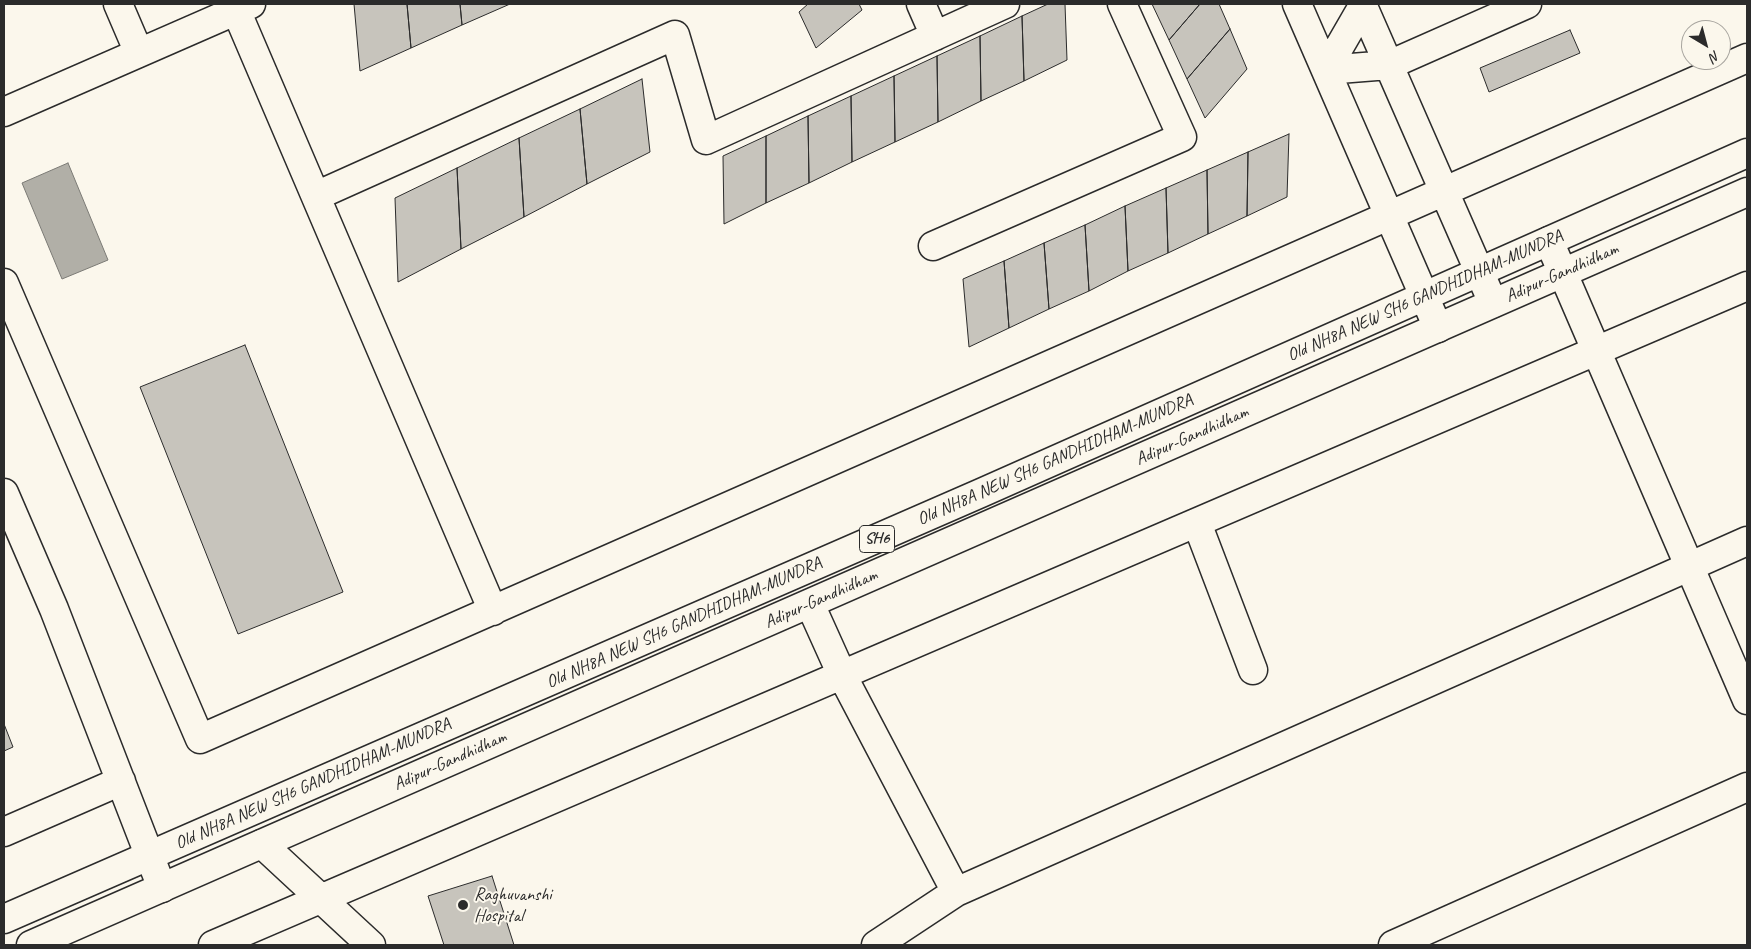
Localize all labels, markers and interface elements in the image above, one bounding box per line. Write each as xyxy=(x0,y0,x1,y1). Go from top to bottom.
north arrow xyxy=(1681,20,1731,70)
text: N xyxy=(1706,47,1723,66)
street label: Old NH8A NEW SH6 GANDHIDHAM-MUNDRA xyxy=(1284,225,1566,367)
street label: Adipur-Gandhidham xyxy=(1502,238,1622,308)
street label: Old NH8A NEW SH6 GANDHIDHAM-MUNDRA xyxy=(914,389,1196,531)
street label: Adipur-Gandhidham xyxy=(1132,401,1252,471)
road number: SH6 xyxy=(860,526,894,552)
street label: Old NH8A NEW SH6 GANDHIDHAM-MUNDRA xyxy=(543,552,825,694)
street label: Adipur-Gandhidham xyxy=(761,564,881,634)
street label: Old NH8A NEW SH6 GANDHIDHAM-MUNDRA xyxy=(172,713,454,855)
street label: Adipur-Gandhidham xyxy=(390,726,510,796)
place label: Raghuvanshi Hospital xyxy=(474,884,552,926)
marker: Raghuvanshi Hospital xyxy=(456,898,470,912)

